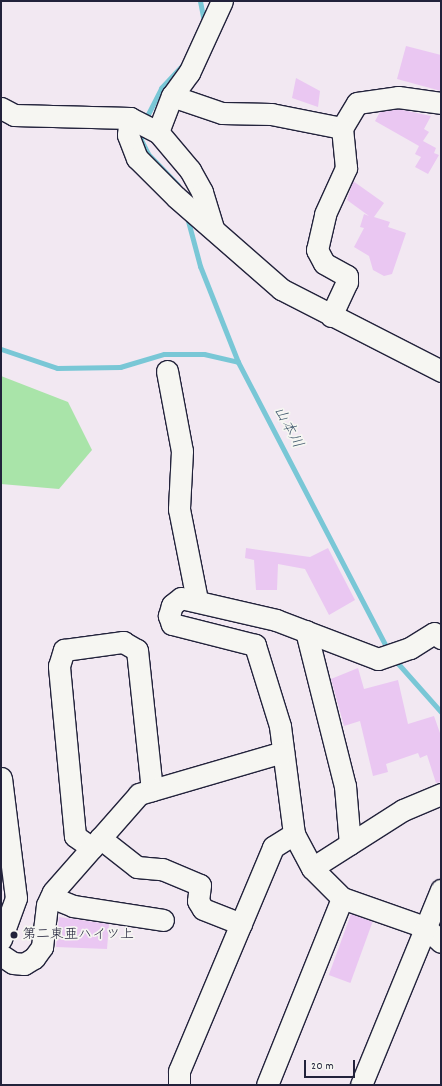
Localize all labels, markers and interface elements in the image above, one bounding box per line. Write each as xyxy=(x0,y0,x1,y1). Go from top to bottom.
water label: 山本川 xyxy=(268,404,306,452)
place label: 第二東亜ハイツ上 xyxy=(22,927,134,943)
marker: 第二東亜ハイツ上 xyxy=(9,930,19,940)
scale bar xyxy=(306,1052,357,1078)
text: 20 m xyxy=(311,1058,334,1075)

